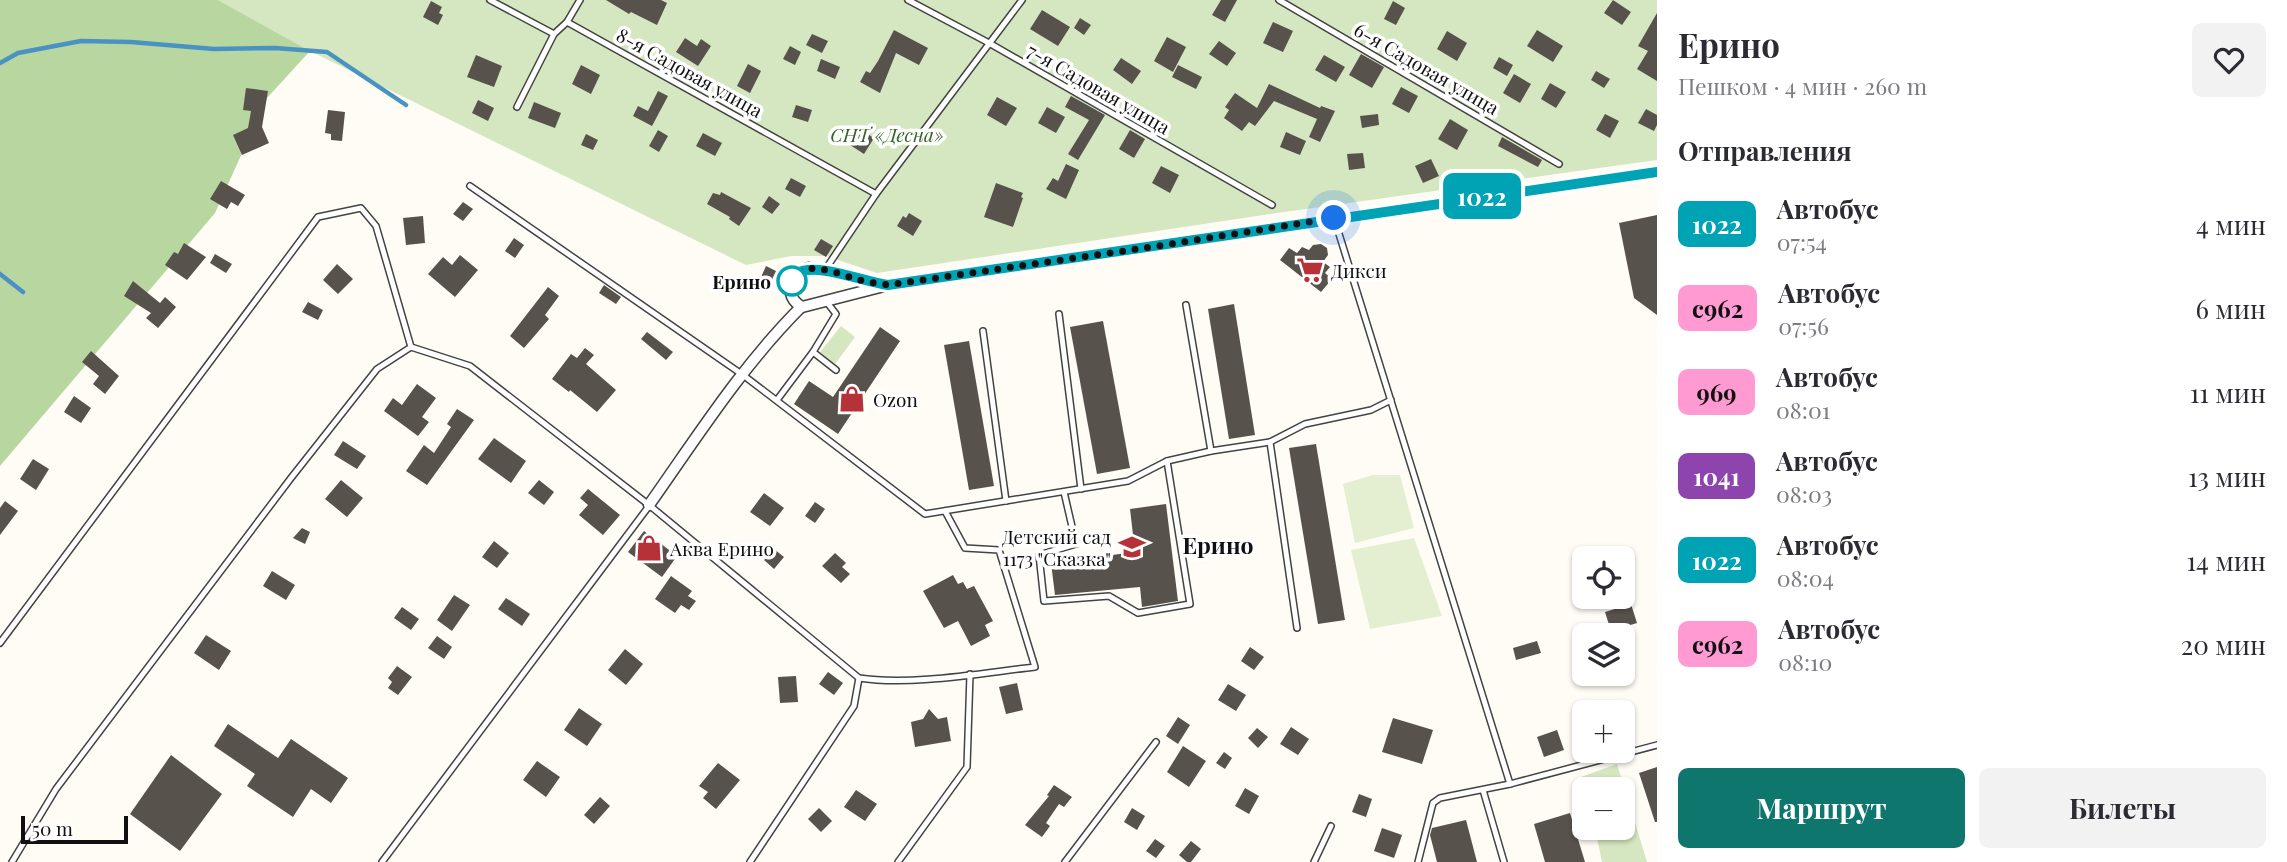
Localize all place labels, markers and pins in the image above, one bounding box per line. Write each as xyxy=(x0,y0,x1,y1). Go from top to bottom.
supermarket icon: Дикси xyxy=(1295,255,1325,285)
place label: Дикси xyxy=(1331,257,1387,283)
marker: Ерино xyxy=(777,266,807,296)
place label: Ерино xyxy=(712,268,771,294)
shop icon: Ozon xyxy=(837,384,867,414)
place label: Ozon xyxy=(873,386,919,412)
place label: Детский сад 1173 "Сказка" xyxy=(1002,523,1111,571)
school or university icon: Детский сад 1173 "Сказка" xyxy=(1117,532,1147,562)
shop icon: Аква Ерино xyxy=(634,533,664,563)
place label: Аква Ерино xyxy=(669,535,774,561)

